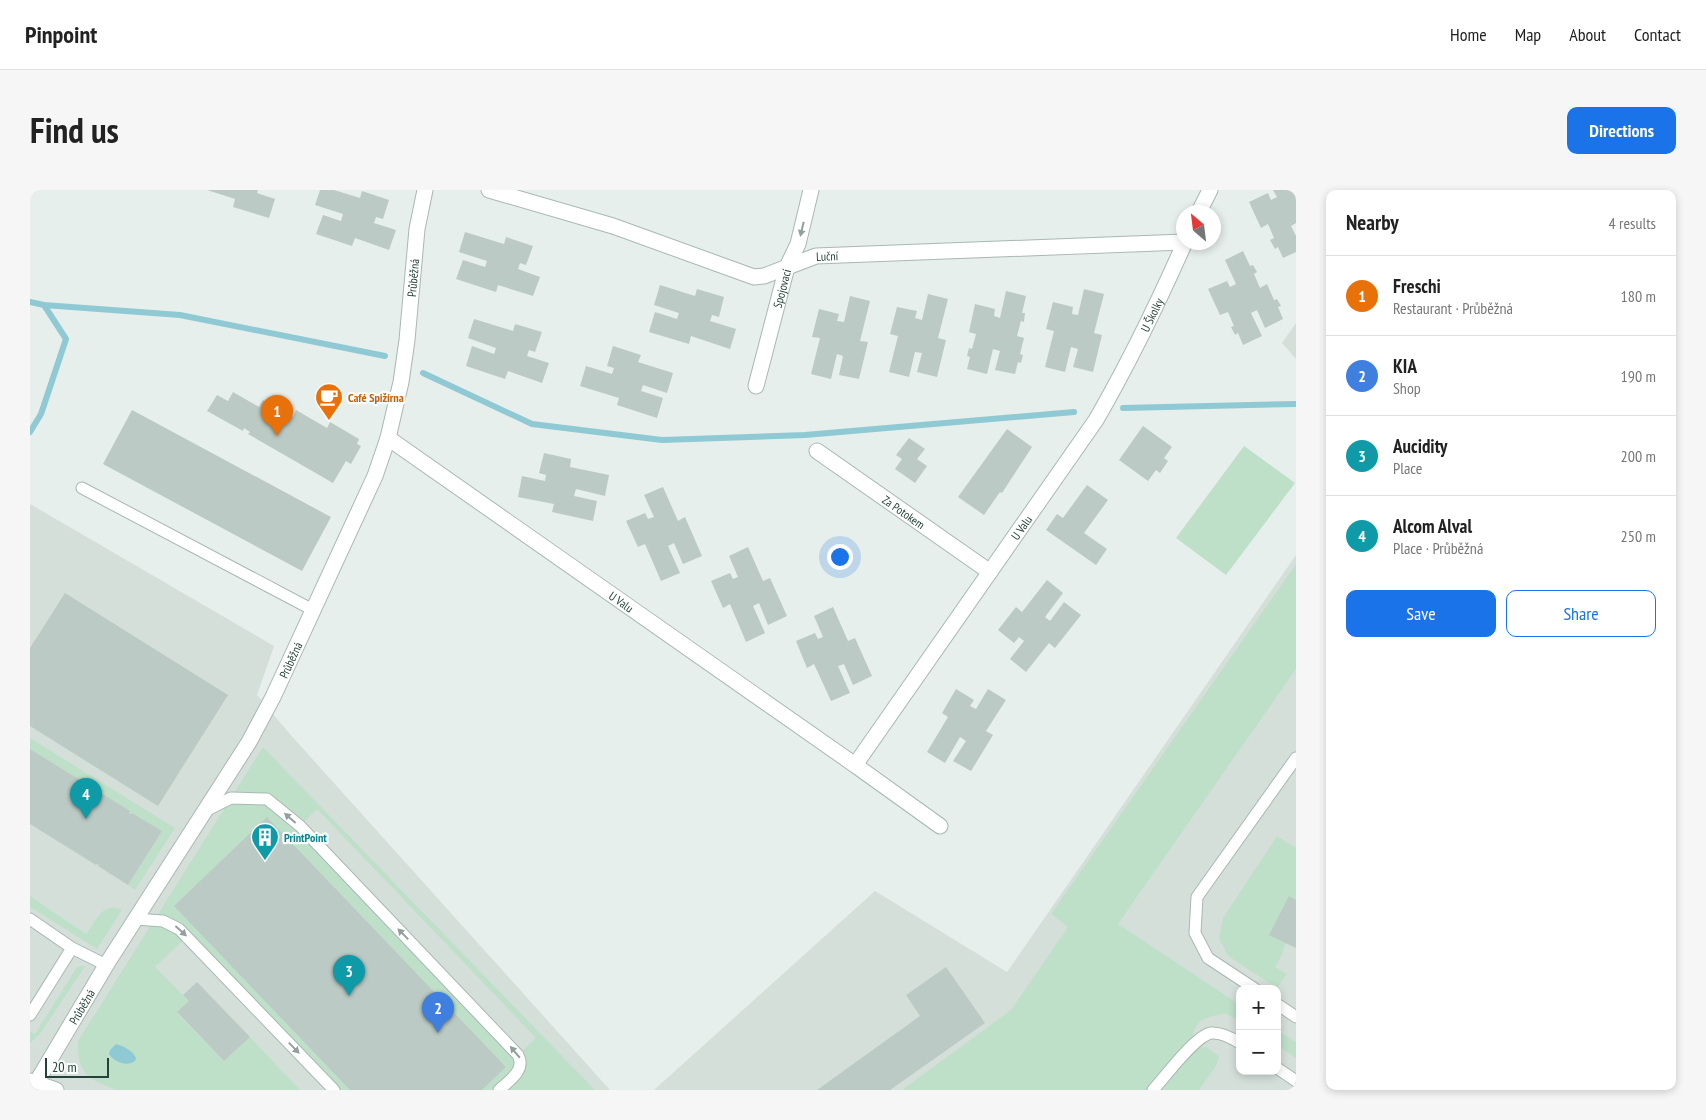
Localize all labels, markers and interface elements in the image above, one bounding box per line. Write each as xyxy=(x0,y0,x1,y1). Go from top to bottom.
text: Pinpoint xyxy=(25,19,97,50)
text: Home xyxy=(1450,23,1487,46)
text: Map xyxy=(1515,23,1541,46)
text: About xyxy=(1569,23,1606,46)
text: Contact xyxy=(1634,23,1681,46)
text: Find us xyxy=(30,107,119,153)
button: Directions xyxy=(1567,107,1676,154)
north arrow xyxy=(1176,205,1221,250)
text: Nearby xyxy=(1346,209,1399,236)
text: 4 results xyxy=(1609,213,1656,233)
one-way arrow xyxy=(798,222,806,237)
street label: Luční xyxy=(816,248,839,263)
street label: Průběžná xyxy=(403,258,422,297)
street label: Spojovací xyxy=(769,267,794,309)
text: Freschi xyxy=(1393,274,1441,298)
text: 1 xyxy=(1358,286,1366,306)
text: 180 m xyxy=(1621,286,1656,306)
street label: U Školky xyxy=(1137,295,1166,334)
text: Restaurant · Průběžná xyxy=(1393,298,1513,318)
text: KIA xyxy=(1393,354,1417,378)
text: 2 xyxy=(1358,366,1366,386)
text: 190 m xyxy=(1621,366,1656,386)
text: Shop xyxy=(1393,378,1421,398)
cafe icon: Café Spižírna xyxy=(314,382,344,421)
place label: Café Spižírna xyxy=(348,390,404,405)
pin: 1 xyxy=(261,395,293,436)
text: Aucidity xyxy=(1393,434,1447,458)
text: 3 xyxy=(1358,446,1366,466)
text: 200 m xyxy=(1621,446,1656,466)
text: Place xyxy=(1393,458,1422,478)
street label: Za Potokem xyxy=(880,492,928,532)
street label: U Valu xyxy=(1007,512,1035,542)
text: Alcom Alval xyxy=(1393,514,1472,538)
text: 4 xyxy=(1358,526,1366,546)
text: 250 m xyxy=(1621,526,1656,546)
text: Place · Průběžná xyxy=(1393,538,1483,558)
your location xyxy=(827,544,853,570)
street label: U Valu xyxy=(606,588,637,615)
button: Save xyxy=(1346,590,1496,637)
button: Share xyxy=(1506,590,1656,637)
street label: Průběžná xyxy=(275,639,305,680)
pin: 4 xyxy=(70,778,102,819)
one-way arrow xyxy=(283,812,296,823)
building icon: PrintPoint xyxy=(250,822,280,861)
place label: PrintPoint xyxy=(284,830,327,845)
one-way arrow xyxy=(174,925,186,937)
one-way arrow xyxy=(397,929,409,941)
pin: 3 xyxy=(333,955,365,996)
map controls xyxy=(1236,985,1281,1075)
button: + xyxy=(1236,985,1281,1030)
street label: Průběžná xyxy=(65,986,98,1027)
pin: 2 xyxy=(422,992,454,1033)
button: − xyxy=(1236,1030,1281,1075)
one-way arrow xyxy=(288,1042,300,1054)
one-way arrow xyxy=(509,1046,520,1059)
scale bar xyxy=(45,1055,109,1078)
text: 20 m xyxy=(52,1058,77,1076)

